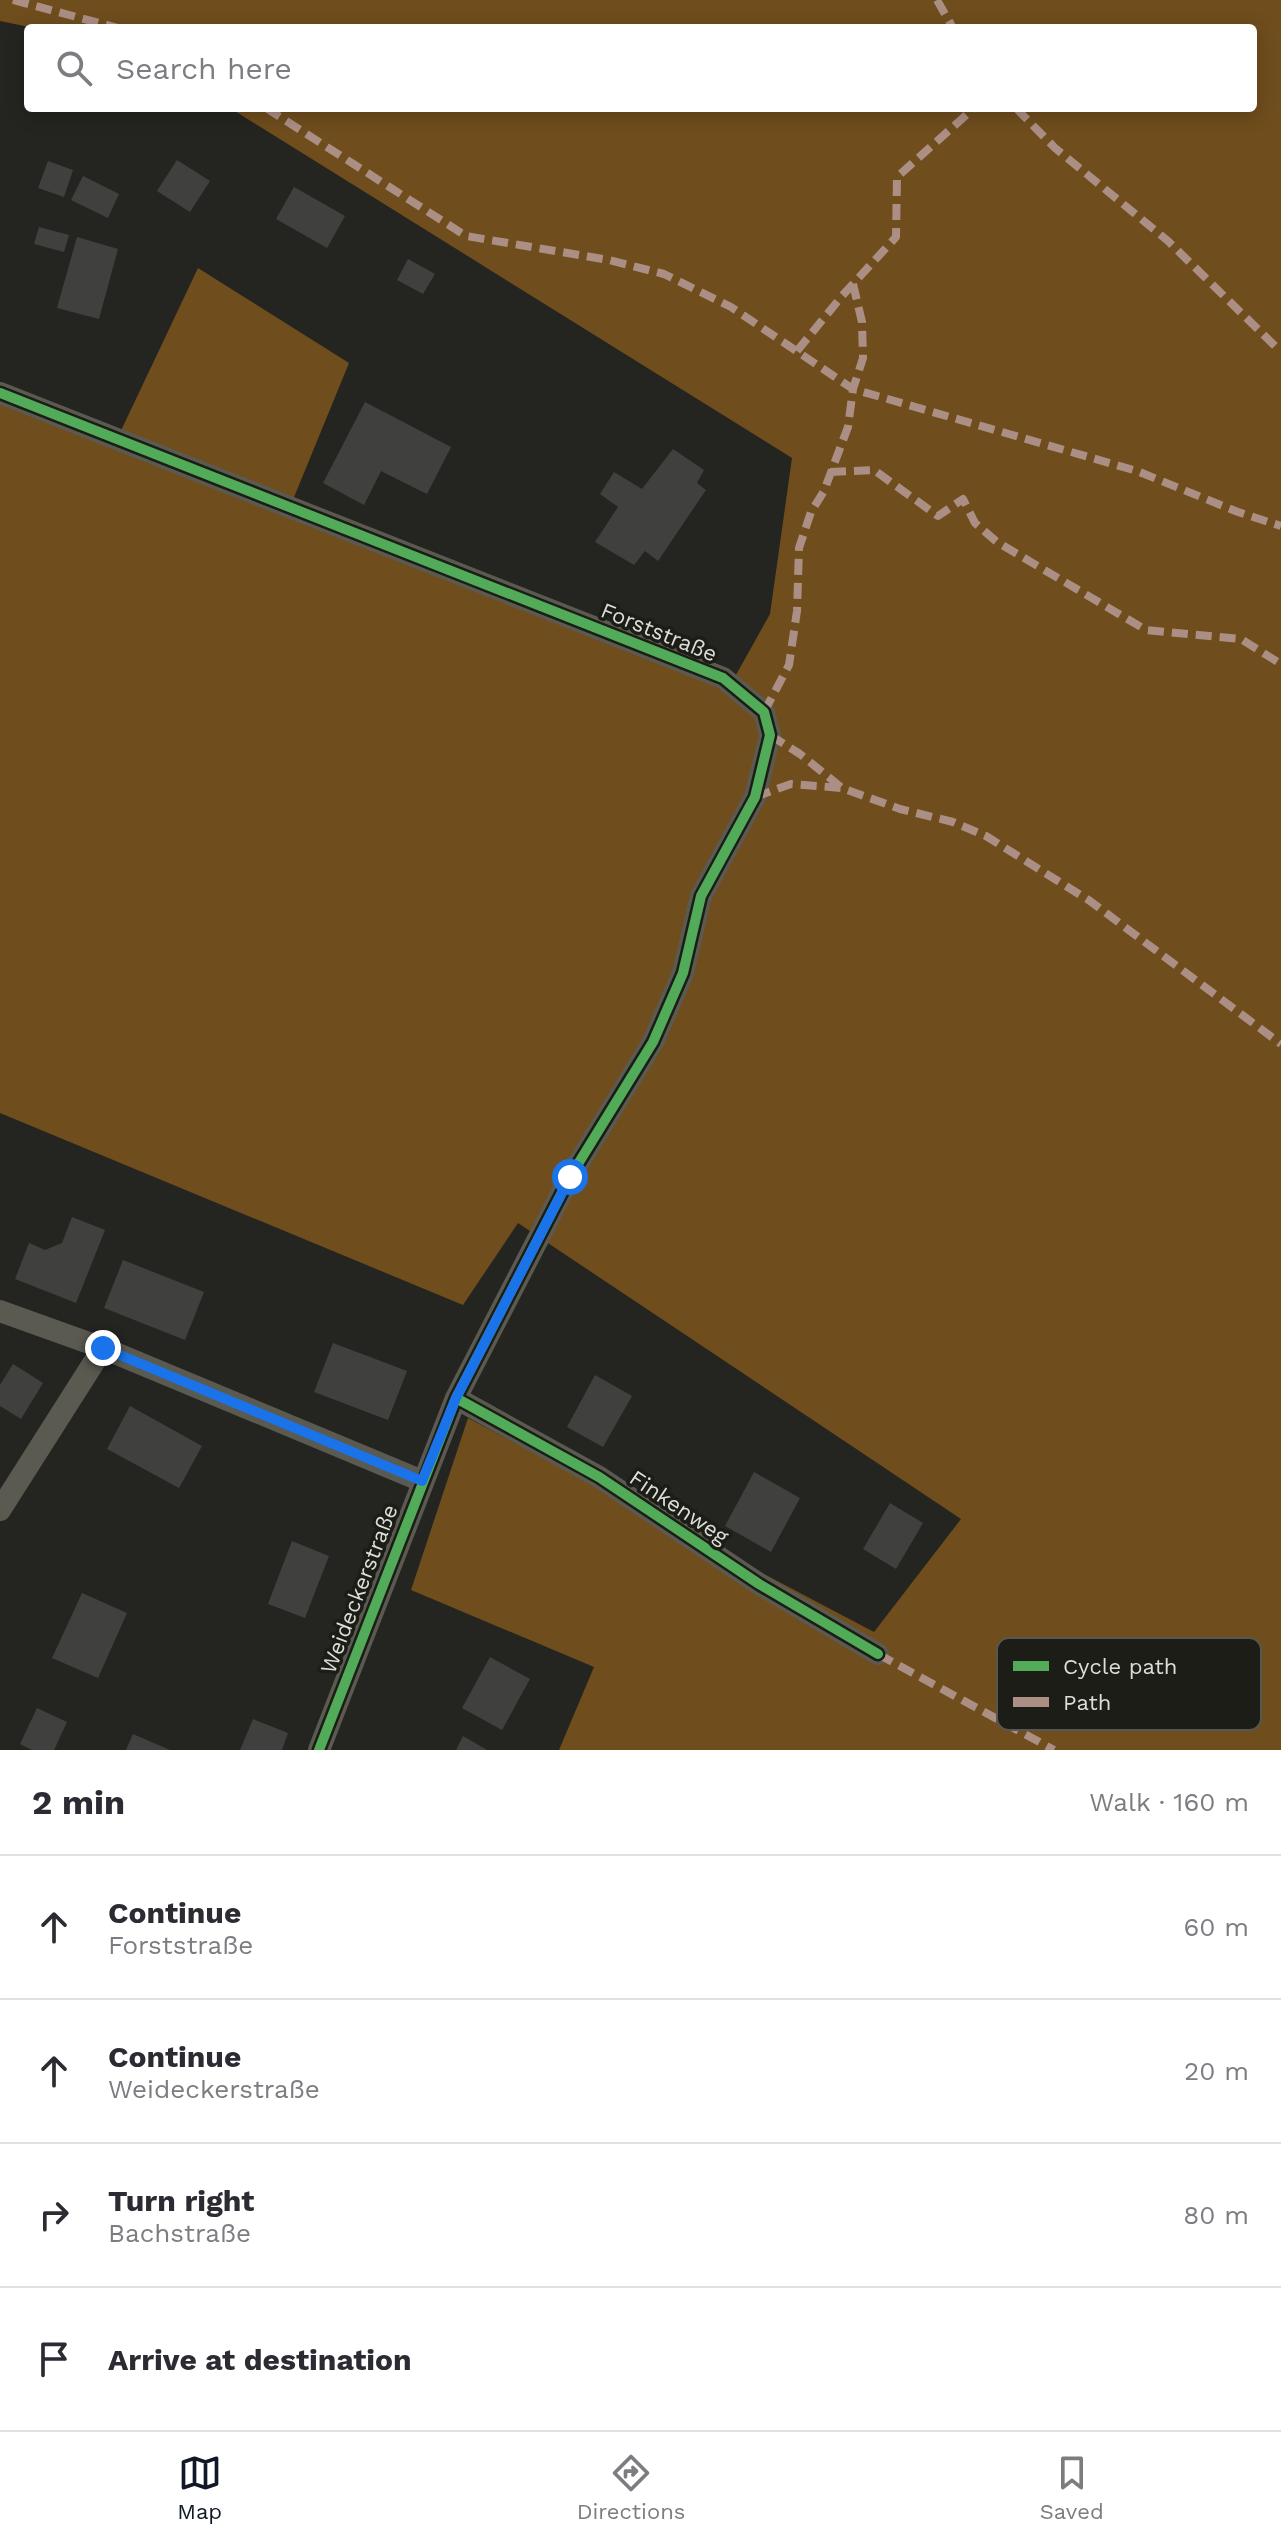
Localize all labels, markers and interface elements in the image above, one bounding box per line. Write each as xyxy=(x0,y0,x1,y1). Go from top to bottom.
search box xyxy=(24,24,1257,112)
icon: search xyxy=(52,46,96,90)
text: Search here xyxy=(116,51,292,86)
street label: Forststraße xyxy=(597,597,721,667)
route start xyxy=(552,1159,588,1195)
route end xyxy=(85,1330,121,1366)
street label: Finkenweg xyxy=(625,1465,733,1549)
street label: Weideckerstraße xyxy=(315,1501,403,1677)
legend xyxy=(997,1638,1261,1730)
text: Cycle path xyxy=(1063,1654,1177,1679)
text: Path xyxy=(1063,1690,1111,1715)
text: 2 min xyxy=(32,1782,125,1822)
text: Walk · 160 m xyxy=(1089,1787,1249,1817)
text: Continue xyxy=(108,1895,241,1930)
icon: ahead xyxy=(32,1905,76,1949)
text: 60 m xyxy=(1183,1912,1249,1942)
text: Forststraße xyxy=(108,1930,253,1960)
text: Continue xyxy=(108,2039,241,2074)
icon: ahead xyxy=(32,2049,76,2093)
text: 20 m xyxy=(1184,2056,1249,2086)
text: Weideckerstraße xyxy=(108,2074,320,2104)
text: Turn right xyxy=(108,2183,254,2218)
icon: right xyxy=(32,2193,76,2237)
text: 80 m xyxy=(1183,2200,1249,2230)
text: Bachstraße xyxy=(108,2218,251,2248)
icon: arrive xyxy=(32,2337,76,2381)
text: Arrive at destination xyxy=(108,2342,412,2377)
tab: Map xyxy=(177,2451,222,2524)
tab: Directions xyxy=(577,2451,685,2524)
tab: Saved xyxy=(1040,2451,1104,2524)

